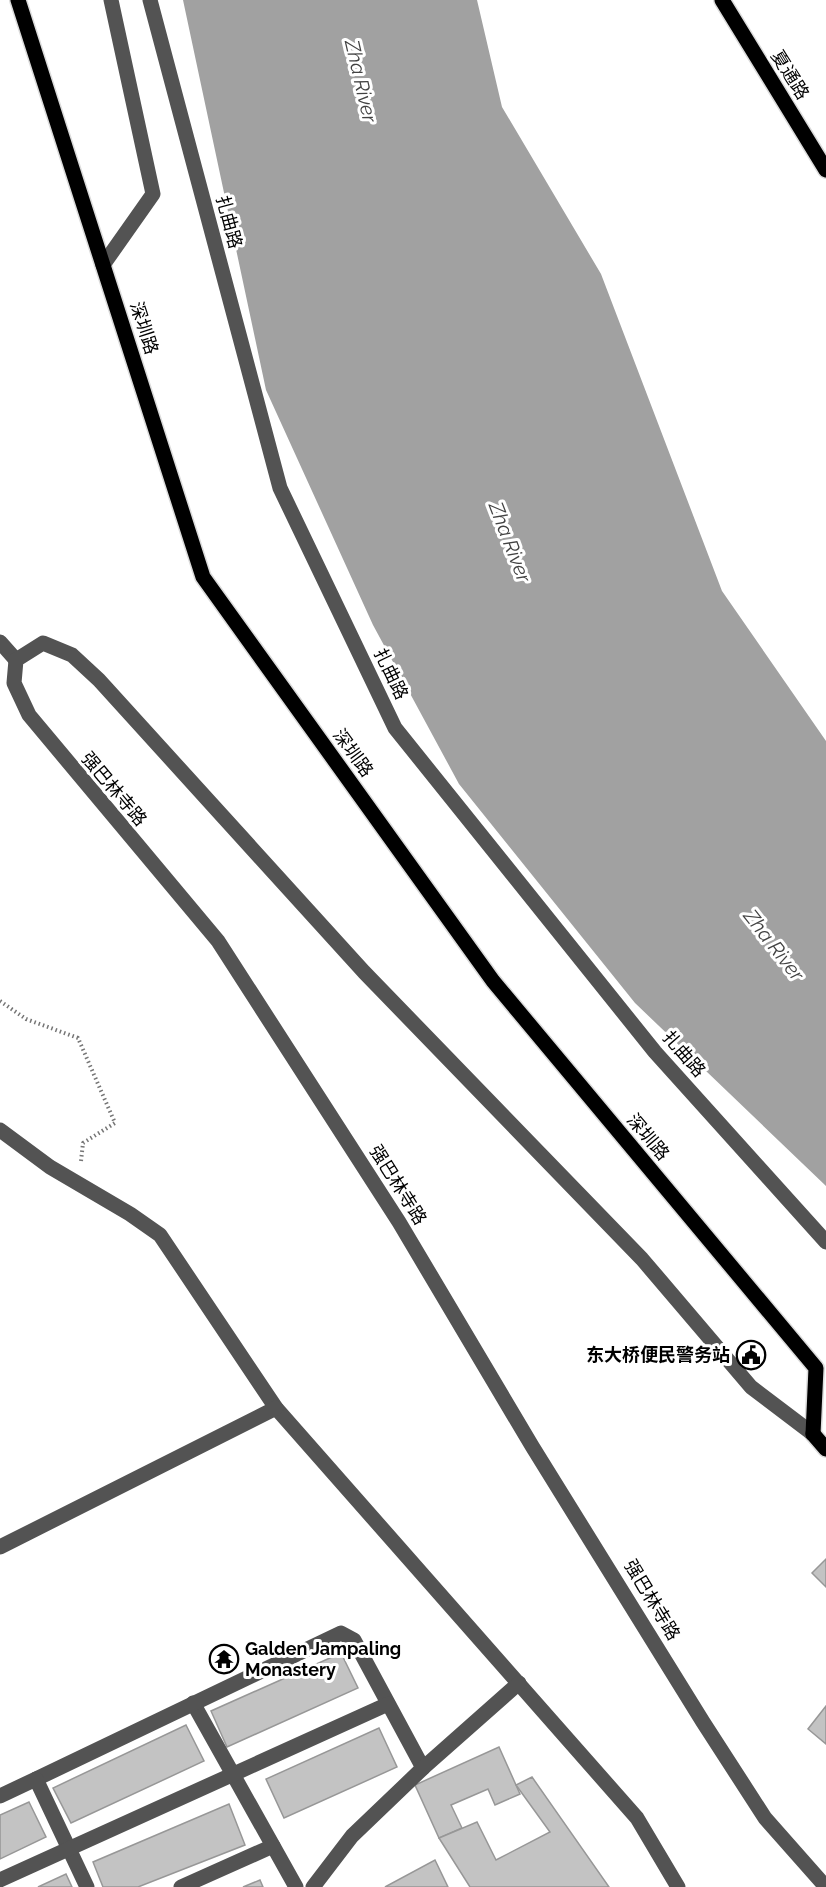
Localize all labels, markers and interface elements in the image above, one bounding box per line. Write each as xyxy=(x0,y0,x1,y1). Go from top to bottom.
water label: Zha River xyxy=(340,36,382,126)
street label: 夏通路 xyxy=(767,46,814,103)
street label: 扎曲路 xyxy=(212,193,247,251)
street label: 深圳路 xyxy=(126,299,163,357)
water label: Zha River xyxy=(483,498,537,587)
street label: 扎曲路 xyxy=(370,645,413,703)
street label: 深圳路 xyxy=(329,725,378,781)
street label: 强巴林寺路 xyxy=(77,747,151,830)
water label: Zha River xyxy=(738,904,810,986)
street label: 扎曲路 xyxy=(659,1026,710,1081)
street label: 深圳路 xyxy=(623,1109,674,1164)
street label: 强巴林寺路 xyxy=(366,1141,431,1228)
public building icon: 东大桥便民警务站 xyxy=(735,1339,767,1371)
place label: 东大桥便民警务站 xyxy=(586,1344,730,1365)
street label: 强巴林寺路 xyxy=(620,1556,685,1644)
place label: Galden Jampaling Monastery xyxy=(245,1638,401,1680)
temple icon: Galden Jampaling Monastery xyxy=(208,1643,240,1675)

